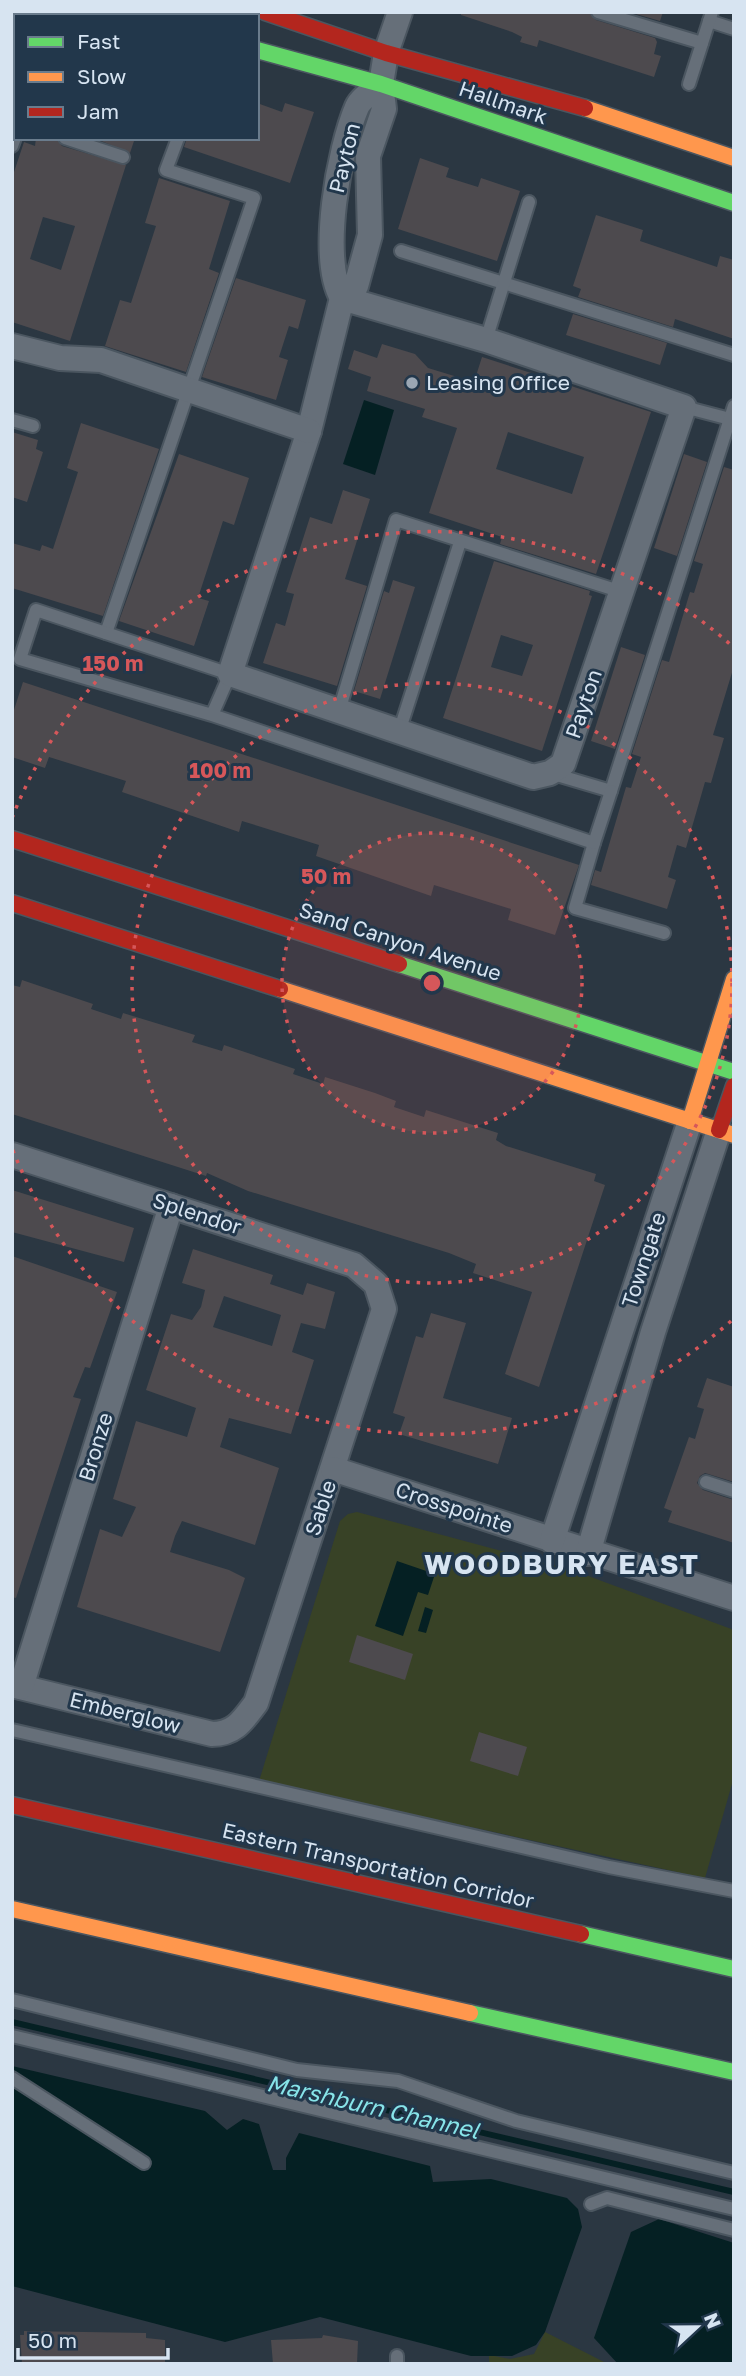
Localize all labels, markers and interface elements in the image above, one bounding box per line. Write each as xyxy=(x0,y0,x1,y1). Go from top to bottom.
legend xyxy=(14,14,259,140)
text: Fast xyxy=(77,28,120,54)
text: Slow xyxy=(77,63,126,89)
street label: Hallmark xyxy=(456,75,551,129)
text: Jam xyxy=(77,98,119,124)
street label: Payton xyxy=(323,120,365,195)
place label: Leasing Office xyxy=(426,369,570,395)
marker: Leasing Office xyxy=(404,375,420,391)
text: 150 m xyxy=(83,650,143,676)
street label: Payton xyxy=(559,666,607,742)
text: 100 m xyxy=(189,757,251,783)
text: 50 m xyxy=(301,863,351,889)
street label: Sand Canyon Avenue xyxy=(296,896,505,986)
centre of rings xyxy=(420,971,444,995)
street label: Splendor xyxy=(150,1187,245,1240)
street label: Towngate xyxy=(615,1209,671,1311)
street label: Bronze xyxy=(72,1409,118,1484)
street label: Crosspointe xyxy=(392,1476,516,1538)
street label: Sable xyxy=(299,1477,341,1539)
district label: WOODBURY EAST xyxy=(424,1547,700,1580)
street label: Emberglow xyxy=(67,1686,183,1738)
street label: Eastern Transportation Corridor xyxy=(220,1816,537,1914)
water label: Marshburn Channel xyxy=(264,2068,484,2144)
north arrow xyxy=(662,2292,732,2362)
text: N xyxy=(700,2309,727,2331)
scale bar xyxy=(18,2316,168,2360)
text: 50 m xyxy=(28,2327,77,2353)

